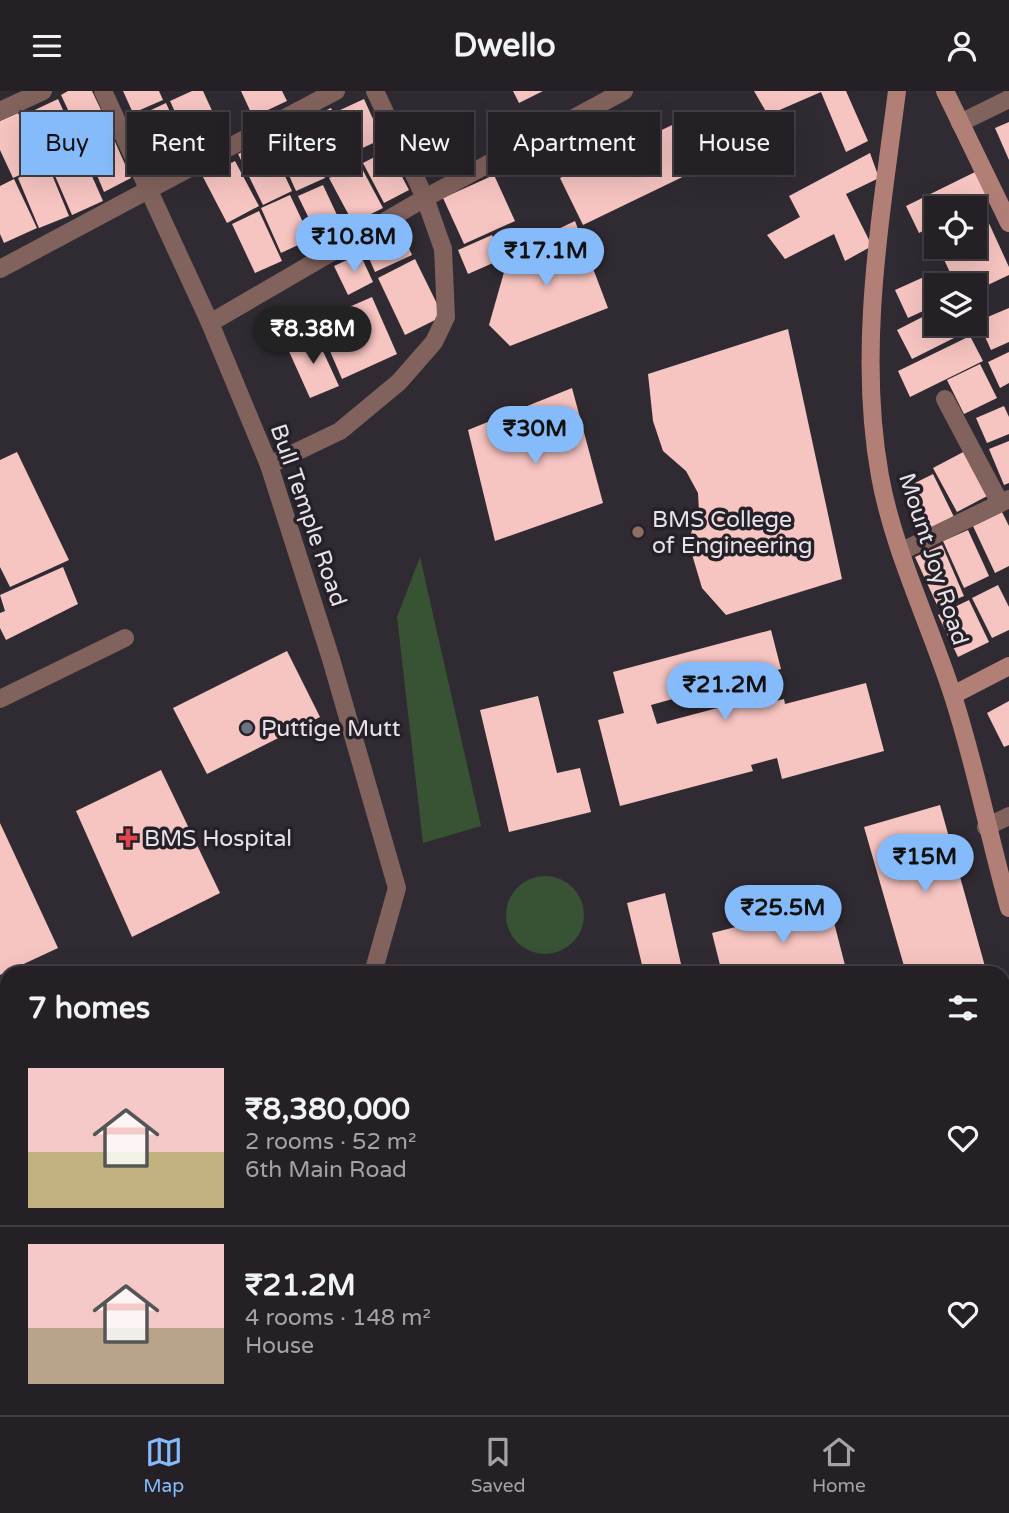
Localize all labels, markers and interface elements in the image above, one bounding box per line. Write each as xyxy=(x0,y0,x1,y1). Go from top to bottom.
icon: menu xyxy=(28,27,66,65)
text: Dwello xyxy=(453,27,556,65)
icon: person xyxy=(943,27,981,65)
chip: Buy xyxy=(21,112,113,175)
chip: Rent xyxy=(127,112,229,175)
chip: Filters xyxy=(243,112,361,175)
chip: New xyxy=(375,112,474,175)
chip: Apartment xyxy=(488,112,660,175)
chip: House xyxy=(674,112,794,175)
map controls xyxy=(924,196,987,336)
button: locate xyxy=(924,196,987,259)
pin: ₹10.8M xyxy=(297,215,411,274)
text: ₹10.8M xyxy=(312,223,396,251)
pin: ₹17.1M xyxy=(489,229,603,288)
text: ₹17.1M xyxy=(504,237,588,265)
button: layers xyxy=(924,273,987,336)
pin: ₹8.38M xyxy=(256,307,370,366)
text: ₹8.38M xyxy=(271,315,356,343)
pin: ₹30M xyxy=(494,407,576,466)
text: ₹30M xyxy=(503,415,567,443)
street label: Bull Temple Road xyxy=(264,421,352,610)
street label: Mount Joy Road xyxy=(892,470,974,649)
place label: BMS College of Engineering xyxy=(652,506,813,560)
marker: BMS College of Engineering xyxy=(630,524,646,540)
pin: ₹21.2M xyxy=(668,663,782,722)
text: ₹21.2M xyxy=(683,671,768,699)
place label: Puttige Mutt xyxy=(261,715,401,743)
marker: Puttige Mutt xyxy=(239,720,255,736)
place label: BMS Hospital xyxy=(144,825,292,853)
marker: BMS Hospital xyxy=(118,828,138,848)
pin: ₹15M xyxy=(884,835,966,894)
text: ₹15M xyxy=(893,843,957,871)
pin: ₹25.5M xyxy=(726,885,840,945)
text: ₹25.5M xyxy=(741,894,825,922)
icon: filters xyxy=(944,989,982,1027)
text: 7 homes xyxy=(28,990,150,1027)
text: ₹8,380,000 xyxy=(245,1091,410,1128)
icon: home xyxy=(84,1096,168,1180)
icon: heart xyxy=(944,1119,982,1157)
text: 2 rooms · 52 m² xyxy=(245,1128,416,1156)
text: 6th Main Road xyxy=(245,1156,407,1184)
text: ₹21.2M xyxy=(245,1267,356,1304)
icon: home xyxy=(84,1272,168,1356)
icon: heart xyxy=(944,1295,982,1333)
text: 4 rooms · 148 m² xyxy=(245,1304,431,1332)
text: House xyxy=(245,1332,314,1360)
tab: Map xyxy=(143,1433,184,1497)
tab: Saved xyxy=(471,1433,526,1497)
tab: Home xyxy=(812,1433,866,1497)

